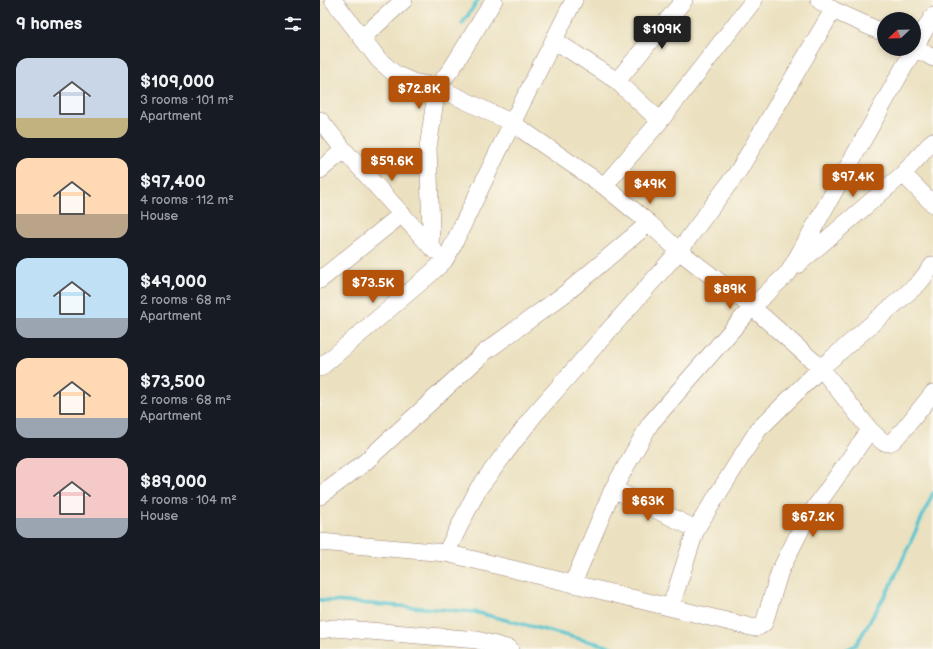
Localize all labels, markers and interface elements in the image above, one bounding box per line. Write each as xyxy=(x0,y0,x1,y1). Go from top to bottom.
north arrow xyxy=(877,12,921,56)
map controls xyxy=(877,12,921,56)
icon: filters xyxy=(282,13,304,35)
text: 9 homes xyxy=(16,14,82,34)
pin: $109K xyxy=(634,16,690,50)
text: $109K xyxy=(643,21,681,37)
text: $109,000 xyxy=(140,72,214,92)
icon: home xyxy=(48,74,96,122)
pin: $72.8K xyxy=(386,76,452,110)
text: $72.8K xyxy=(397,81,441,97)
text: 3 rooms · 101 m² xyxy=(140,92,234,108)
text: Apartment xyxy=(140,108,201,124)
pin: $59.6K xyxy=(359,148,425,182)
text: $59.6K xyxy=(370,153,414,169)
pin: $97.4K xyxy=(820,164,886,198)
text: $97.4K xyxy=(832,169,874,185)
pin: $49K xyxy=(626,171,674,205)
text: $97,400 xyxy=(140,172,206,192)
icon: home xyxy=(48,174,96,222)
text: $49K xyxy=(634,176,666,192)
text: 4 rooms · 112 m² xyxy=(140,192,234,208)
text: House xyxy=(140,208,178,224)
pin: $73.5K xyxy=(340,270,406,304)
text: $49,000 xyxy=(140,272,207,292)
icon: home xyxy=(48,274,96,322)
text: $73.5K xyxy=(352,275,394,291)
pin: $89K xyxy=(706,276,754,310)
text: $89K xyxy=(714,281,746,297)
text: 2 rooms · 68 m² xyxy=(140,292,231,308)
text: Apartment xyxy=(140,308,201,324)
text: $73,500 xyxy=(140,372,205,392)
icon: home xyxy=(48,374,96,422)
text: 2 rooms · 68 m² xyxy=(140,392,231,408)
text: Apartment xyxy=(140,408,201,424)
text: $89,000 xyxy=(140,472,207,492)
icon: home xyxy=(48,474,96,522)
pin: $63K xyxy=(624,488,672,522)
text: 4 rooms · 104 m² xyxy=(140,492,237,508)
text: $63K xyxy=(632,493,664,509)
pin: $67.2K xyxy=(780,504,846,538)
text: House xyxy=(140,508,178,524)
text: $67.2K xyxy=(791,509,835,525)

